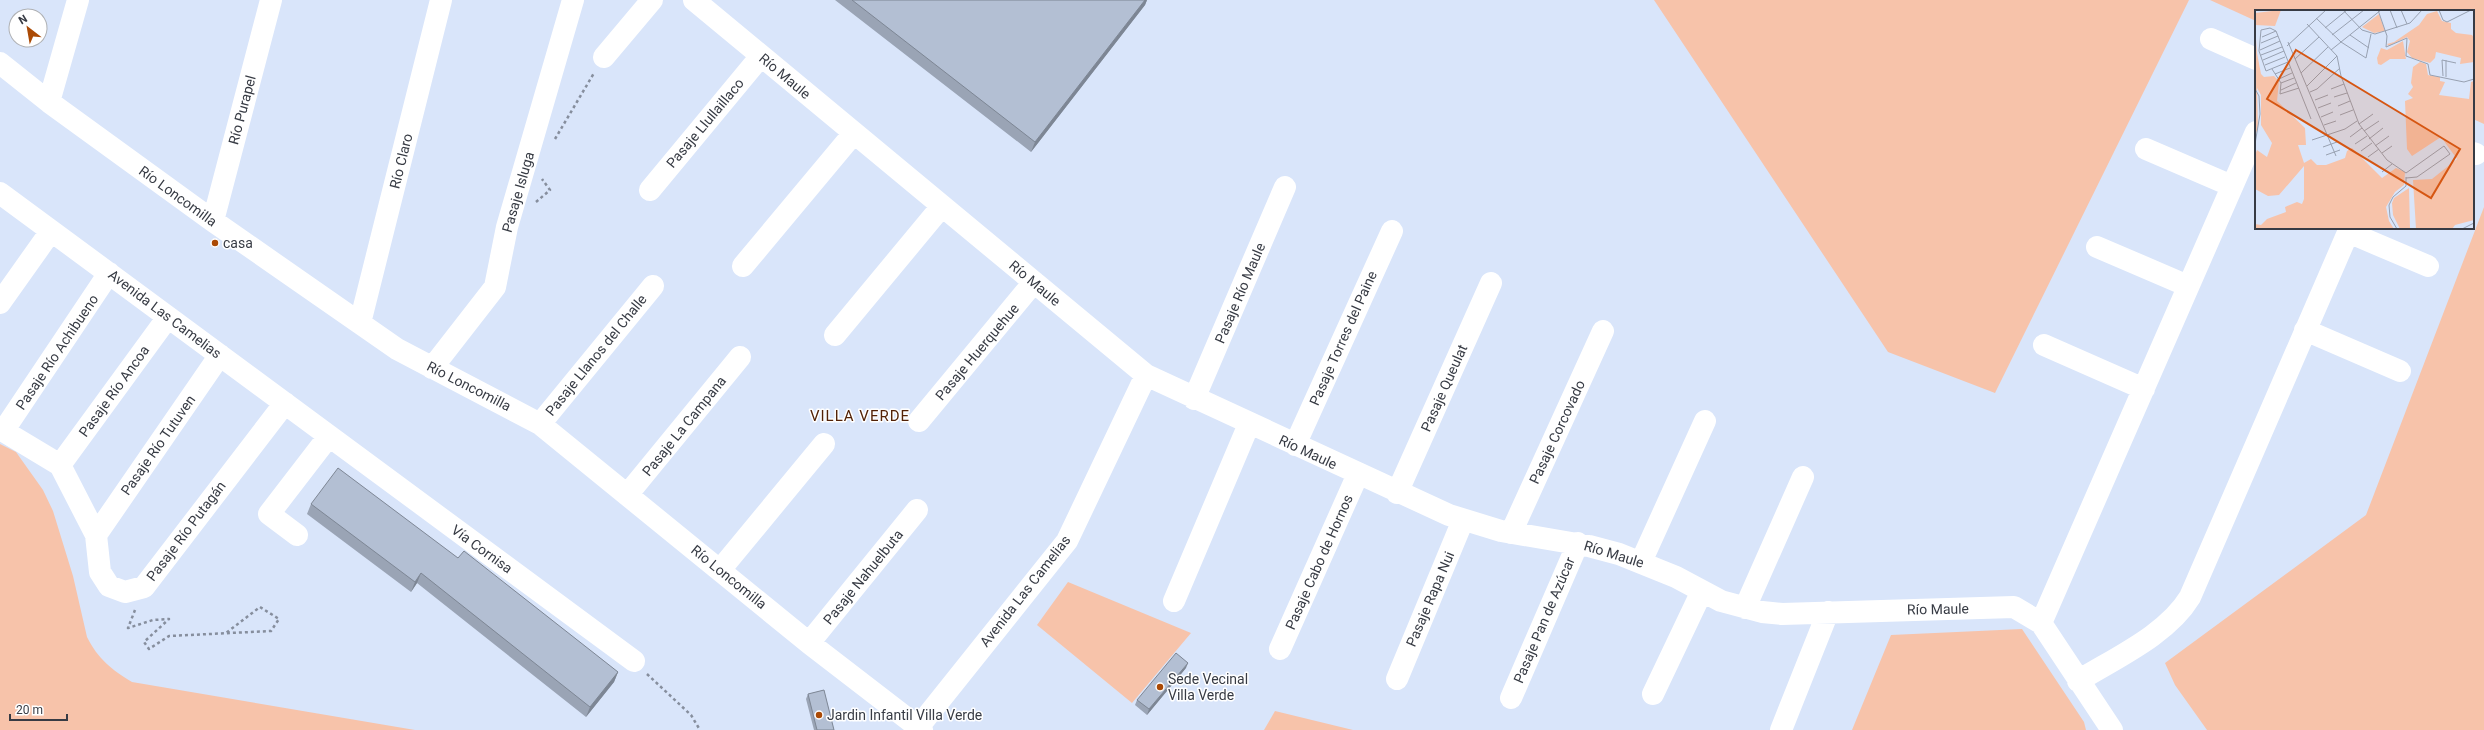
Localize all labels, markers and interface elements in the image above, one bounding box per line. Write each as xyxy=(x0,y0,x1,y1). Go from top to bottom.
north arrow xyxy=(8,8,48,48)
inset map xyxy=(2255,10,2474,229)
text: N xyxy=(16,12,30,27)
street label: Río Maule xyxy=(756,50,814,102)
street label: Río Purapel xyxy=(225,74,259,146)
street label: Pasaje Llullaillaco xyxy=(663,75,747,171)
street label: Río Claro xyxy=(386,132,416,190)
street label: Pasaje Isluga xyxy=(499,150,537,234)
street label: Río Loncomilla xyxy=(136,162,220,230)
place label: casa xyxy=(223,235,253,251)
marker: casa xyxy=(210,238,220,248)
street label: Pasaje Río Maule xyxy=(1212,240,1268,346)
street label: Río Maule xyxy=(1006,257,1064,309)
street label: Avenida Las Camelias xyxy=(105,266,225,362)
street label: Pasaje Torres del Paine xyxy=(1306,268,1380,408)
street label: Pasaje Río Achibueno xyxy=(13,291,101,413)
street label: Pasaje Llanos del Challe xyxy=(542,291,650,419)
street label: Pasaje Huerquehue xyxy=(932,300,1022,404)
street label: Pasaje Río Ancoa xyxy=(76,342,152,440)
street label: Pasaje Queulat xyxy=(1418,342,1471,434)
street label: Río Loncomilla xyxy=(424,358,514,414)
street label: Pasaje La Campana xyxy=(639,373,729,479)
street label: Pasaje Corcovado xyxy=(1526,378,1588,486)
street label: Pasaje Río Tutuven xyxy=(118,392,198,498)
district label: VILLA VERDE xyxy=(810,407,910,425)
street label: Río Maule xyxy=(1277,432,1339,472)
street label: Pasaje Río Putagán xyxy=(143,478,229,584)
street label: Pasaje Cabo de Hornos xyxy=(1282,492,1356,632)
street label: Vía Cornisa xyxy=(448,522,516,576)
street label: Pasaje Nahuelbuta xyxy=(820,526,906,628)
street label: Avenida Las Camelias xyxy=(977,532,1073,650)
street label: Río Maule xyxy=(1582,537,1646,571)
street label: Río Loncomilla xyxy=(688,542,770,612)
street label: Pasaje Rapa Nui xyxy=(1403,549,1457,649)
street label: Pasaje Pan de Azúcar xyxy=(1510,554,1578,685)
street label: Río Maule xyxy=(1907,600,1969,618)
place label: Sede Vecinal Villa Verde xyxy=(1168,671,1248,703)
marker: Sede Vecinal Villa Verde xyxy=(1155,682,1165,692)
scale bar xyxy=(10,696,67,722)
text: 20 m xyxy=(16,703,43,717)
place label: Jardin Infantil Villa Verde xyxy=(827,707,982,723)
marker: Jardin Infantil Villa Verde xyxy=(814,710,824,720)

